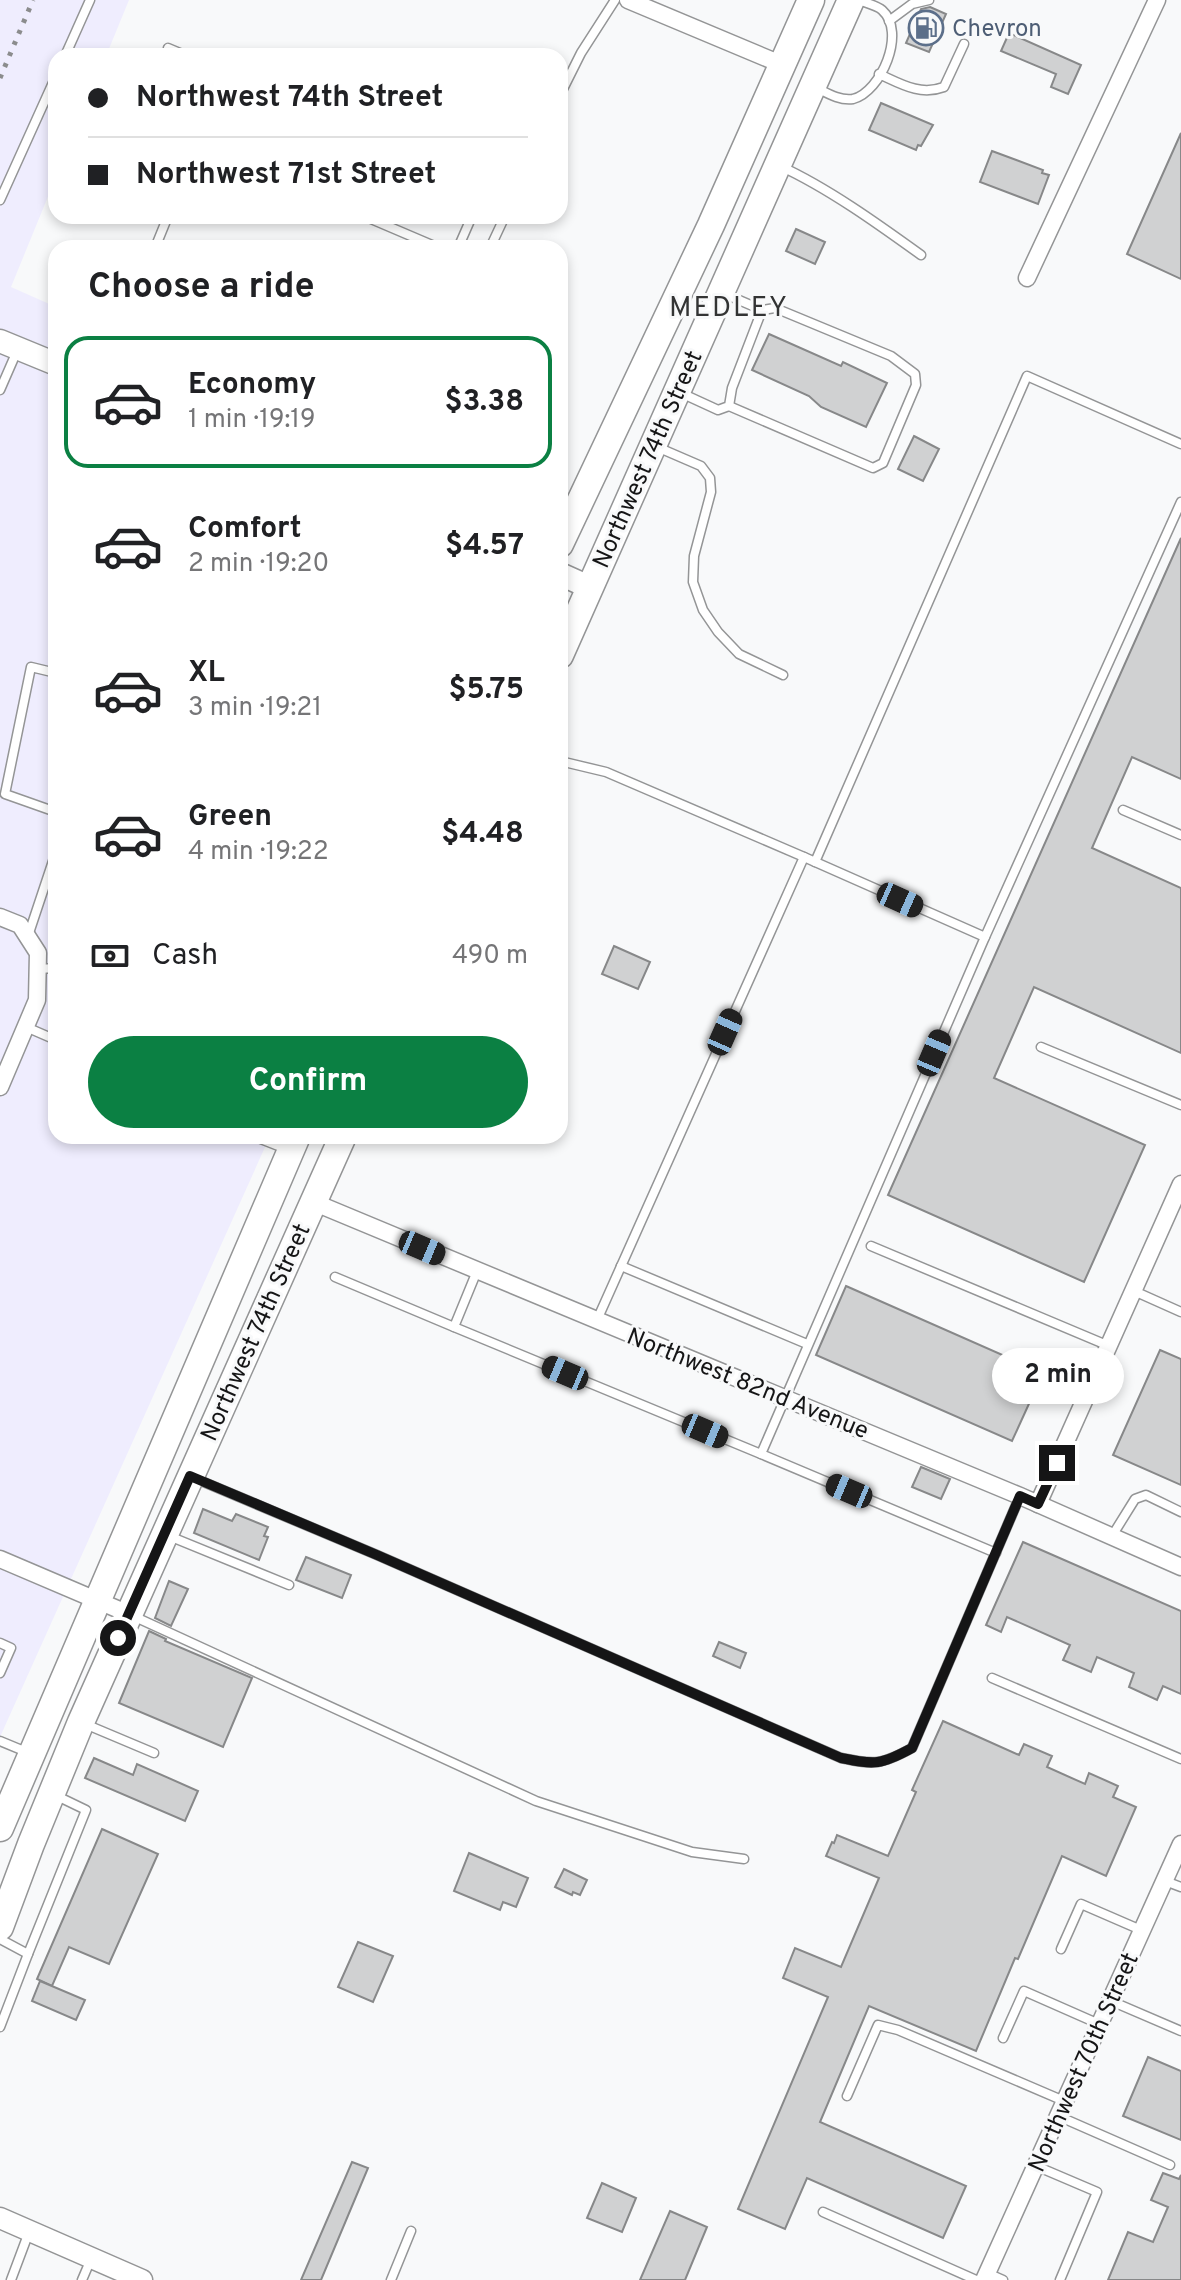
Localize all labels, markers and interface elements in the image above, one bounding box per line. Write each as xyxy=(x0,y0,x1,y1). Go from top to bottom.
fuel station icon: Chevron xyxy=(907,9,945,47)
place label: Chevron xyxy=(952,15,1042,45)
text: Northwest 74th Street xyxy=(136,80,443,117)
text: Northwest 71st Street xyxy=(136,157,436,194)
text: Choose a ride xyxy=(88,265,314,311)
district label: MEDLEY xyxy=(669,291,789,327)
street label: Northwest 74th Street xyxy=(587,346,710,573)
icon: car xyxy=(92,366,164,438)
text: Economy xyxy=(188,367,316,404)
text: $3.38 xyxy=(444,384,524,421)
text: 1 min · 19:19 xyxy=(188,404,316,437)
icon: car xyxy=(92,510,164,582)
text: Comfort xyxy=(188,511,301,548)
text: $4.57 xyxy=(445,528,524,565)
text: 2 min · 19:20 xyxy=(188,548,329,581)
icon: car xyxy=(92,654,164,726)
text: XL xyxy=(188,655,225,692)
text: $5.75 xyxy=(448,672,524,709)
text: 3 min · 19:21 xyxy=(188,692,322,725)
icon: car xyxy=(92,798,164,870)
text: Green xyxy=(188,799,272,836)
text: $4.48 xyxy=(441,816,524,853)
text: 4 min · 19:22 xyxy=(188,836,329,869)
car xyxy=(873,879,927,921)
icon: cash xyxy=(88,934,132,978)
text: Cash xyxy=(152,938,218,975)
text: 490 m xyxy=(452,940,528,973)
car xyxy=(704,1005,746,1059)
car xyxy=(914,1026,954,1080)
button: Confirm xyxy=(88,1036,528,1128)
street label: Northwest 74th Street xyxy=(195,1219,318,1446)
car xyxy=(395,1228,449,1268)
street label: Northwest 82nd Avenue xyxy=(622,1323,873,1447)
callout: 2 min xyxy=(991,1347,1123,1403)
car xyxy=(538,1353,592,1393)
text: 2 min xyxy=(1024,1359,1092,1392)
car xyxy=(678,1411,732,1451)
route end xyxy=(1039,1445,1075,1481)
car xyxy=(822,1471,876,1511)
route start xyxy=(100,1620,136,1656)
street label: Northwest 70th Street xyxy=(1023,1948,1147,2177)

